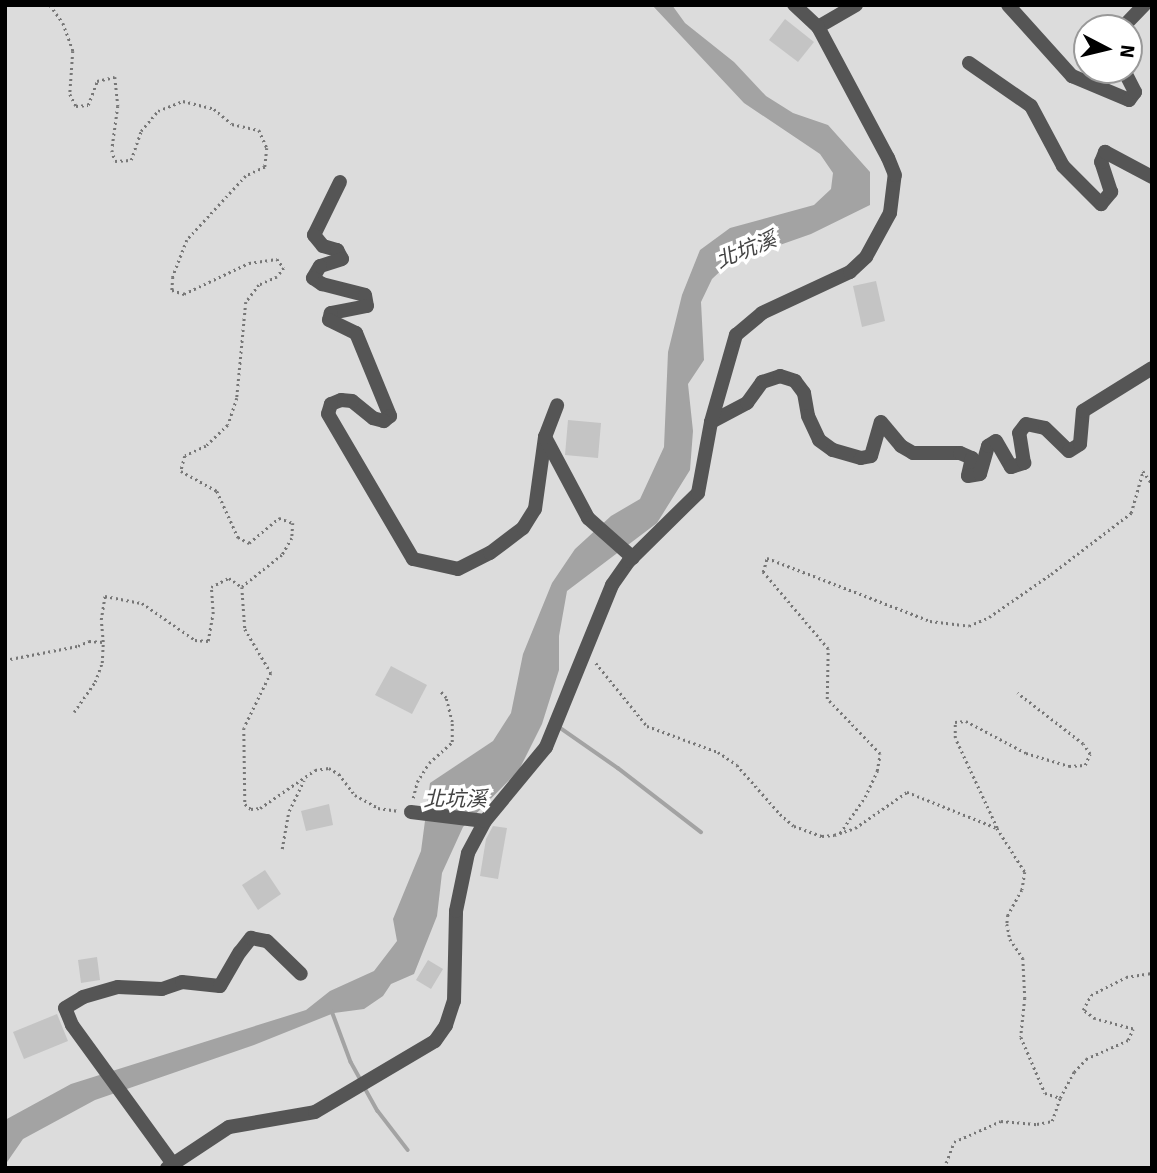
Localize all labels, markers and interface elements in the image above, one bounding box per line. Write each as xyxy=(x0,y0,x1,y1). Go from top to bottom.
north arrow xyxy=(1073,14,1143,84)
text: N xyxy=(1114,43,1140,59)
water label: 北坑溪 xyxy=(712,227,780,273)
water label: 北坑溪 xyxy=(424,786,486,812)

